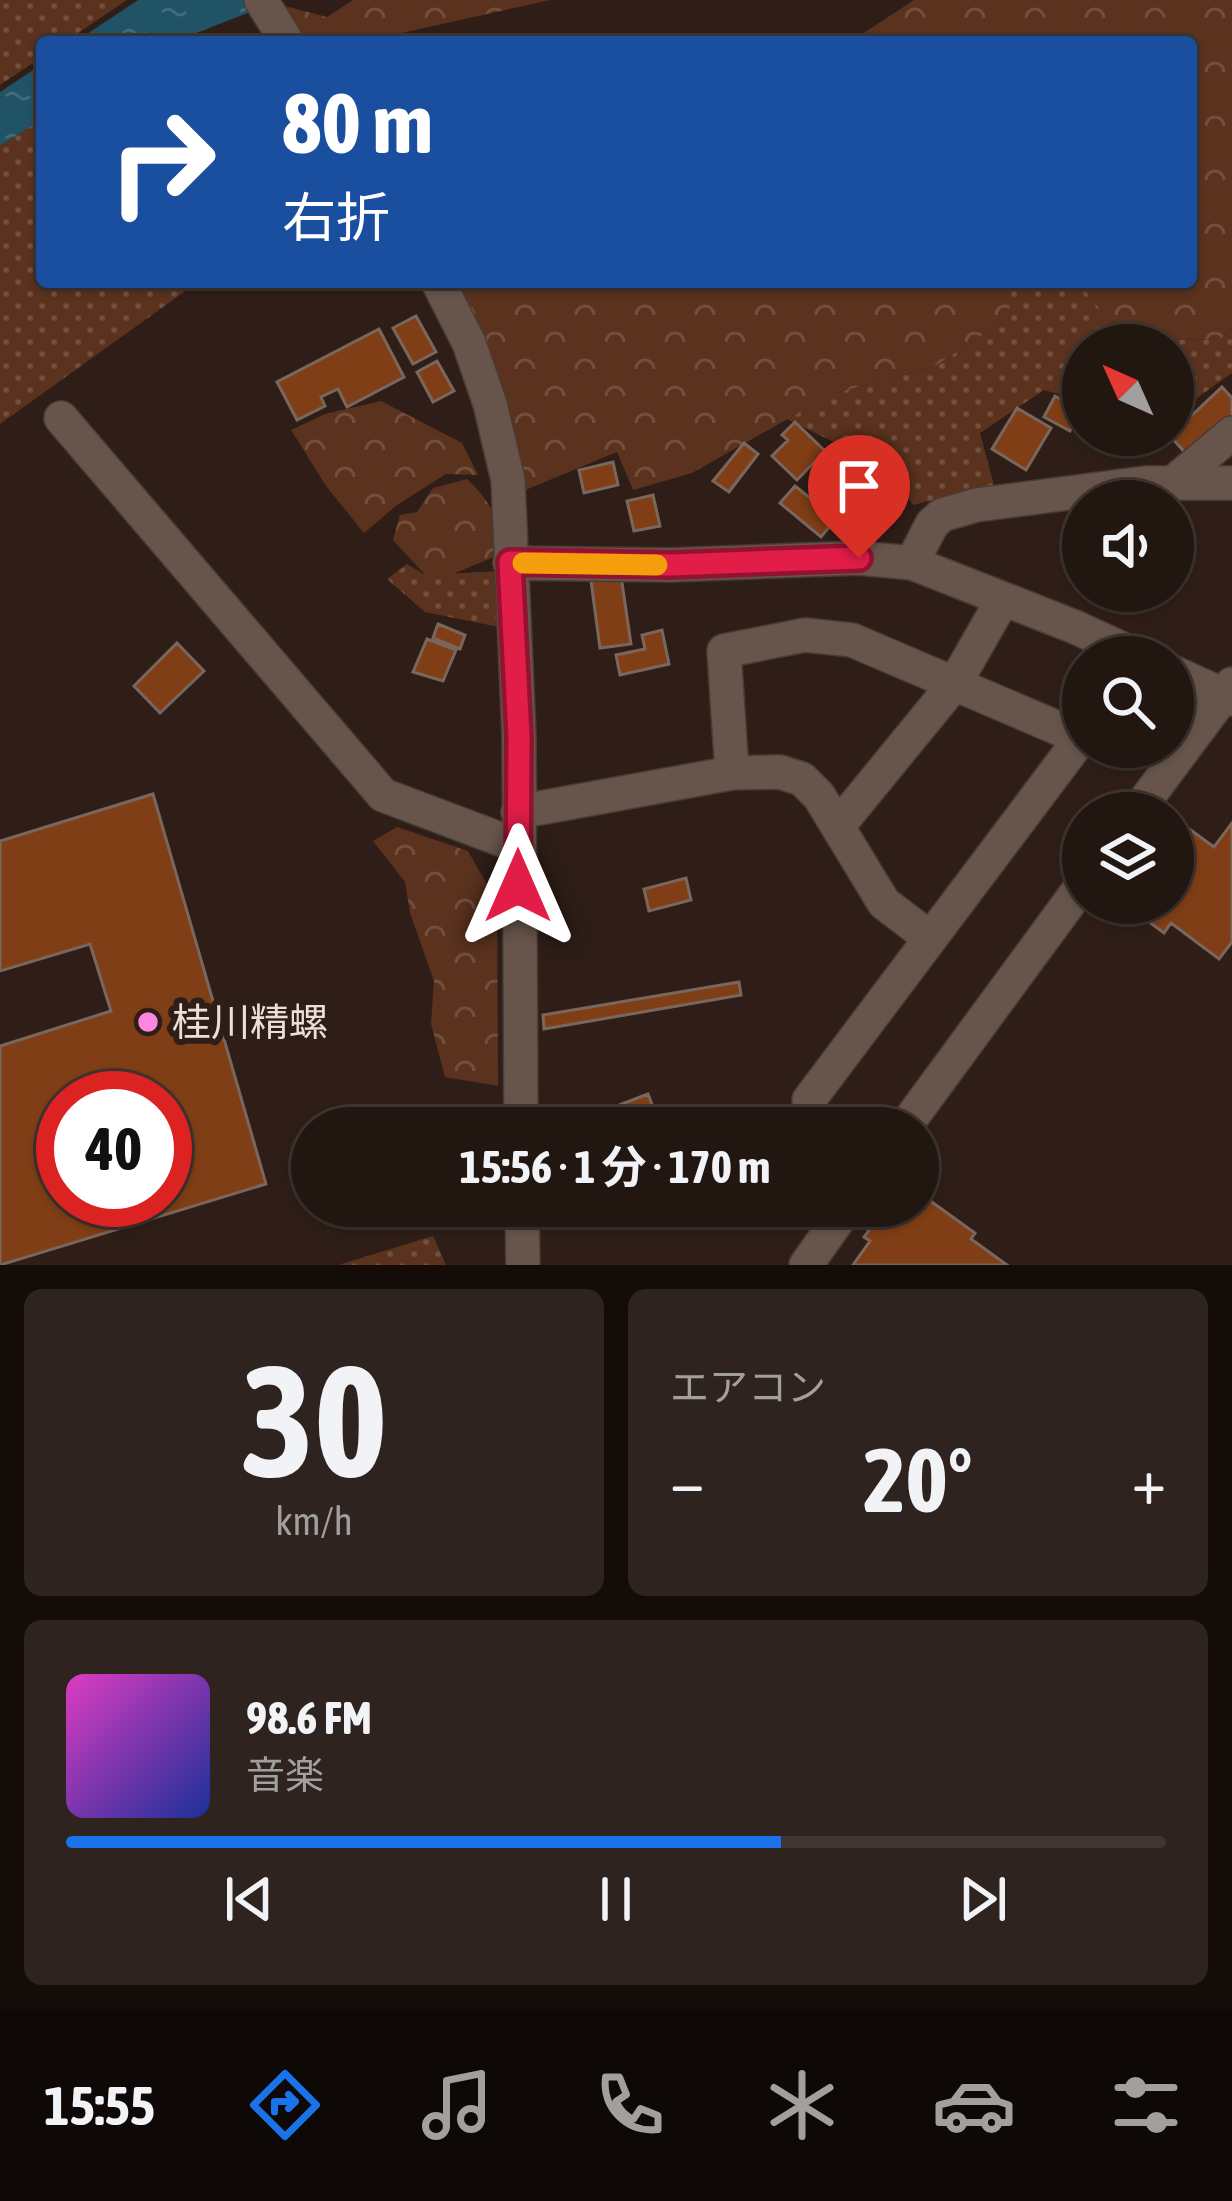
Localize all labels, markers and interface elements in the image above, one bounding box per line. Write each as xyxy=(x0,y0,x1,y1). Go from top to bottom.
text: 80 m xyxy=(282,75,433,171)
icon: right xyxy=(84,84,240,240)
text: 右折 xyxy=(282,187,390,248)
north arrow xyxy=(1062,324,1194,456)
map controls xyxy=(1062,324,1194,924)
pin xyxy=(808,435,910,558)
icon: arrive xyxy=(826,453,892,519)
button: sound xyxy=(1062,480,1194,612)
button: search xyxy=(1062,636,1194,768)
button: layers xyxy=(1062,792,1194,924)
position arrow xyxy=(455,823,581,949)
place label: 桂川精螺 xyxy=(172,1000,328,1044)
marker: 桂川精螺 xyxy=(135,1009,161,1035)
speed limit sign: 40 xyxy=(36,1071,192,1227)
text: 15:56 · 1 分 · 170 m xyxy=(460,1141,770,1193)
text: 30 xyxy=(241,1331,387,1510)
text: エアコン xyxy=(670,1365,826,1409)
text: 20° xyxy=(863,1428,973,1531)
text: − xyxy=(670,1442,704,1518)
text: + xyxy=(1132,1442,1166,1518)
text: km/h xyxy=(275,1499,353,1543)
text: 98.6 FM xyxy=(246,1692,372,1744)
text: 音楽 xyxy=(246,1753,324,1797)
icon: previous xyxy=(216,1866,282,1932)
icon: pause xyxy=(583,1866,649,1932)
icon: next xyxy=(950,1866,1016,1932)
icon: directions xyxy=(243,2063,327,2147)
icon: music xyxy=(415,2063,499,2147)
icon: phone xyxy=(588,2063,672,2147)
icon: climate xyxy=(760,2063,844,2147)
icon: car xyxy=(932,2063,1016,2147)
icon: filters xyxy=(1104,2063,1188,2147)
text: 15:55 xyxy=(44,2075,155,2136)

